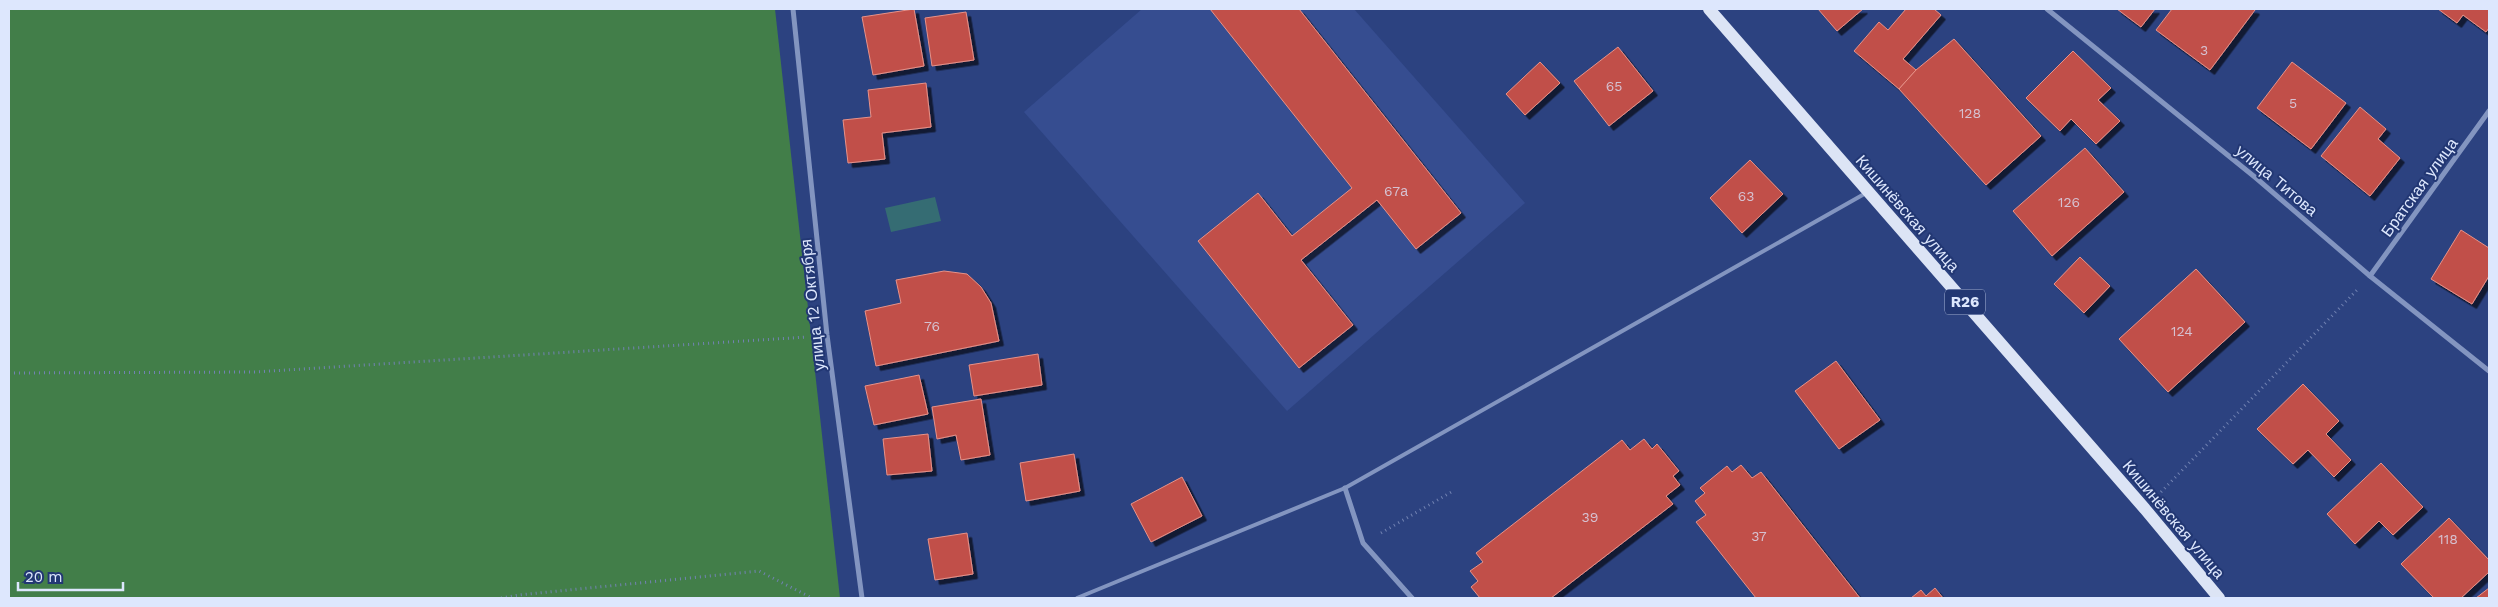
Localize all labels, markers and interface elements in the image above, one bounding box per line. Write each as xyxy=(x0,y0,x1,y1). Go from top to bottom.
house number: 3 xyxy=(2200,42,2208,58)
house number: 65 xyxy=(1606,78,1622,94)
house number: 5 xyxy=(2289,95,2297,111)
house number: 128 xyxy=(1959,105,1981,121)
street label: Братская улица xyxy=(2377,134,2462,240)
street label: улица Титова xyxy=(2232,141,2321,220)
street label: Кишинёвская улица xyxy=(1852,151,1964,276)
house number: 67а xyxy=(1384,183,1408,199)
house number: 63 xyxy=(1738,188,1754,204)
house number: 126 xyxy=(2058,194,2080,210)
street label: улица 12 Октября xyxy=(796,238,829,372)
road number: R26 xyxy=(1945,290,1985,314)
house number: 76 xyxy=(924,318,940,334)
house number: 124 xyxy=(2171,323,2193,339)
street label: Кишинёвская улица xyxy=(2119,456,2229,582)
house number: 39 xyxy=(1582,509,1598,525)
house number: 37 xyxy=(1751,528,1767,544)
house number: 118 xyxy=(2438,531,2458,547)
scale bar xyxy=(18,560,122,592)
text: 20 m xyxy=(25,568,63,586)

